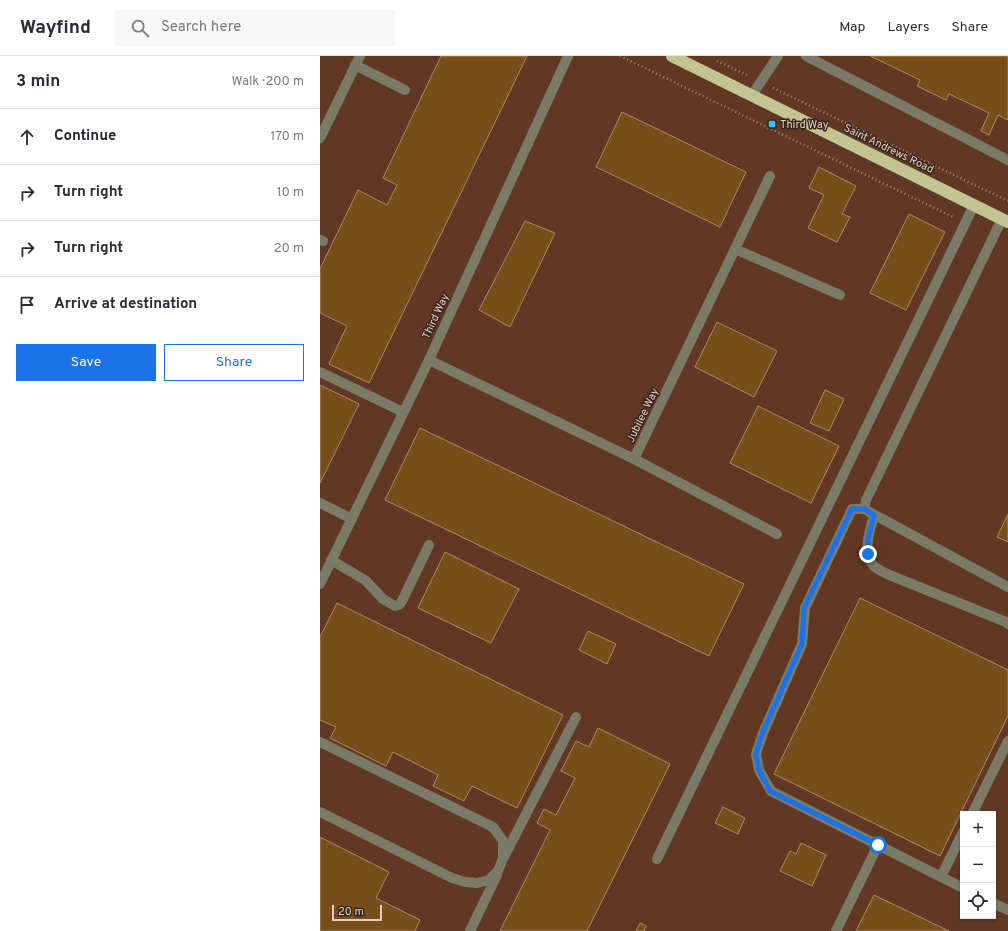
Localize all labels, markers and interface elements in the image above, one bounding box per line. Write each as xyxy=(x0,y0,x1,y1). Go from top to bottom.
search box xyxy=(115,10,395,46)
text: Wayfind xyxy=(20,16,91,40)
icon: search xyxy=(129,17,151,39)
text: Search here xyxy=(161,18,241,37)
text: Map xyxy=(839,19,865,36)
text: Layers xyxy=(887,19,929,36)
text: Share xyxy=(951,19,988,36)
text: 3 min xyxy=(16,71,60,93)
text: Walk · 200 m xyxy=(232,74,304,90)
place label: Third Way xyxy=(780,118,829,132)
marker: Third Way xyxy=(767,119,777,129)
street label: Saint Andrews Road xyxy=(841,121,936,177)
icon: ahead xyxy=(16,126,38,148)
text: Continue xyxy=(54,127,116,146)
text: 170 m xyxy=(270,129,304,145)
icon: right xyxy=(16,182,38,204)
text: Turn right xyxy=(54,183,123,202)
text: 10 m xyxy=(277,185,304,201)
icon: right xyxy=(16,238,38,260)
text: Turn right xyxy=(54,239,123,258)
text: 20 m xyxy=(274,241,304,257)
street label: Third Way xyxy=(419,291,453,341)
icon: arrive xyxy=(16,294,38,316)
text: Arrive at destination xyxy=(54,295,197,314)
button: Save xyxy=(16,344,156,381)
button: Share xyxy=(164,344,304,381)
street label: Jubilee Way xyxy=(624,386,662,445)
route end xyxy=(859,545,877,563)
map controls xyxy=(960,811,996,919)
button: + xyxy=(960,811,996,847)
route start xyxy=(869,836,887,854)
button: − xyxy=(960,847,996,883)
button: locate xyxy=(960,883,996,919)
scale bar xyxy=(332,903,382,922)
text: 20 m xyxy=(338,905,364,919)

